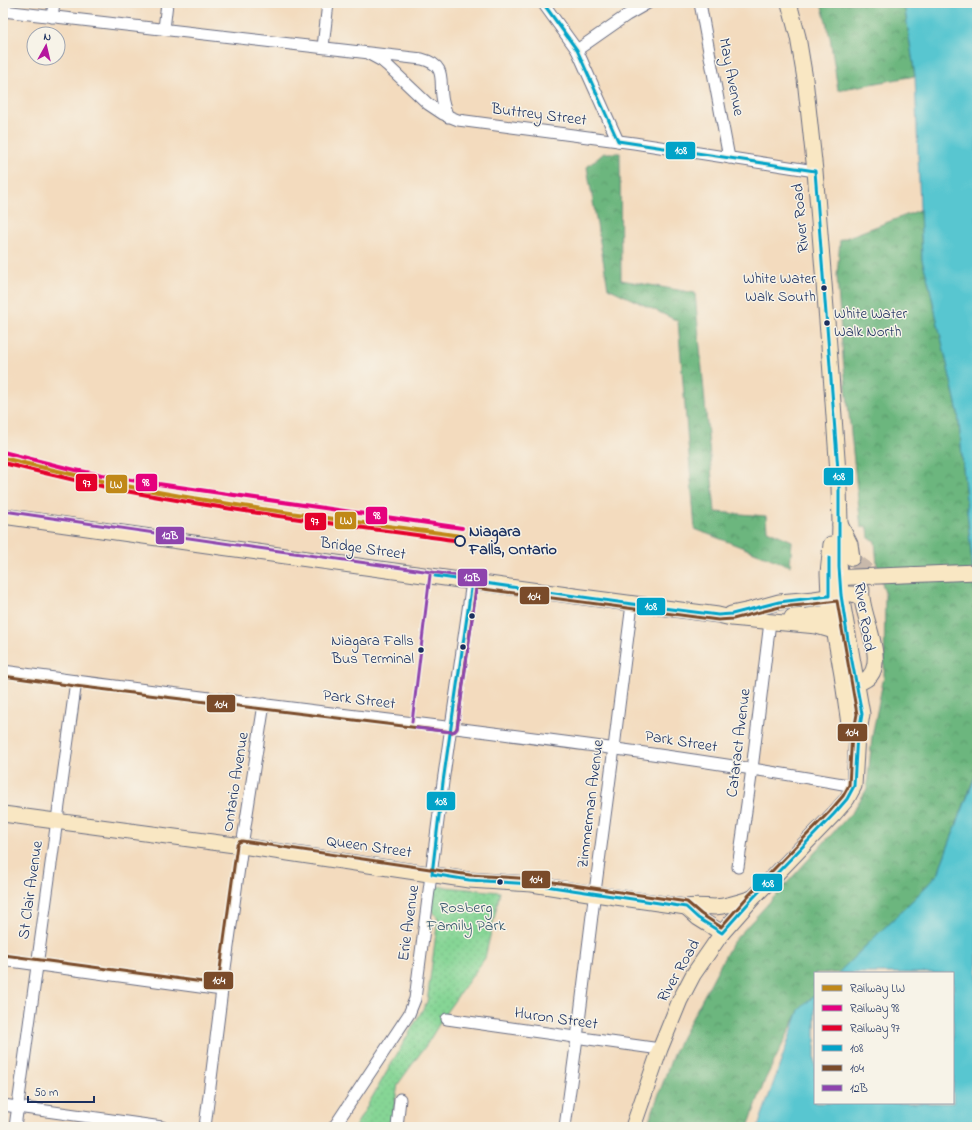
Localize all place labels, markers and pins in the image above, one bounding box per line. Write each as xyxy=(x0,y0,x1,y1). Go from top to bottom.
place label: White Water Walk South xyxy=(743,268,816,308)
marker: White Water Walk South xyxy=(819,283,829,293)
place label: White Water Walk North xyxy=(834,303,907,343)
marker: White Water Walk North xyxy=(822,318,832,328)
place label: Niagara Falls, Ontario xyxy=(468,520,557,562)
marker: Niagara Falls, Ontario xyxy=(454,535,466,547)
unlabelled marker xyxy=(467,611,477,621)
place label: Niagara Falls Bus Terminal xyxy=(331,630,414,670)
unlabelled marker xyxy=(458,642,468,652)
marker: Niagara Falls Bus Terminal xyxy=(416,645,426,655)
unlabelled marker xyxy=(495,877,505,887)

